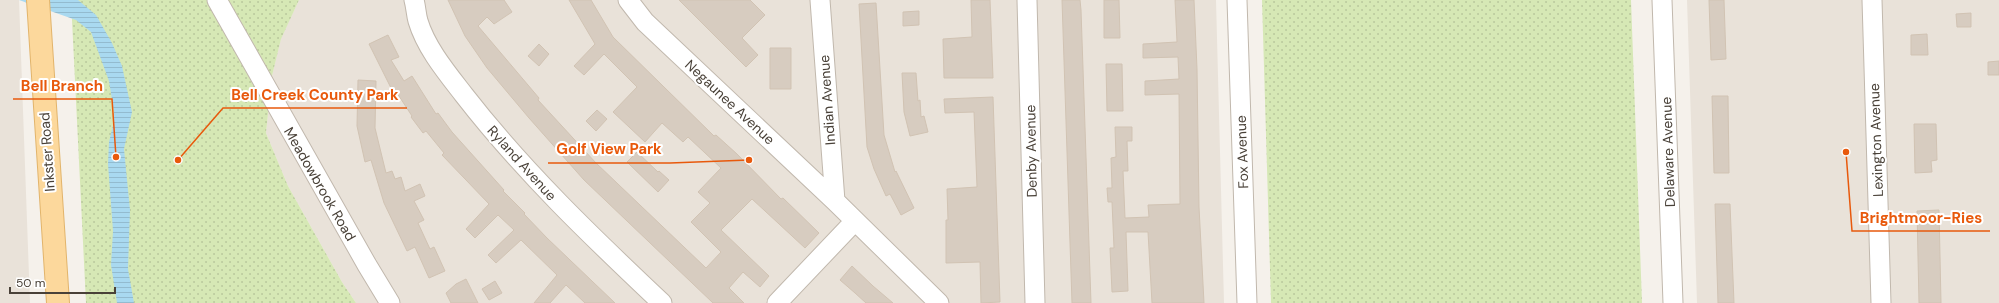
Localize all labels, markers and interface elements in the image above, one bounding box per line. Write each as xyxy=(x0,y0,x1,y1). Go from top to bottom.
street label: Indian Avenue xyxy=(815,54,839,146)
street label: Negaunee Avenue xyxy=(681,56,779,148)
callout: Bell Branch xyxy=(13,72,112,99)
text: Bell Branch xyxy=(21,76,103,96)
callout: Bell Creek County Park xyxy=(223,81,407,108)
street label: Lexington Avenue xyxy=(1865,83,1887,197)
text: Bell Creek County Park xyxy=(231,85,399,105)
street label: Delaware Avenue xyxy=(1657,96,1679,207)
street label: Denby Avenue xyxy=(1021,104,1041,198)
street label: Inkster Road xyxy=(35,112,59,192)
street label: Fox Avenue xyxy=(1232,115,1252,189)
street label: Ryland Avenue xyxy=(484,122,560,204)
street label: Meadowbrook Road xyxy=(280,124,360,244)
callout: Golf View Park xyxy=(548,136,670,163)
text: Golf View Park xyxy=(556,139,662,159)
callout: Brightmoor-Ries xyxy=(1852,204,1990,231)
text: Brightmoor-Ries xyxy=(1860,208,1982,228)
scale bar xyxy=(10,269,115,295)
text: 50 m xyxy=(16,275,45,291)

